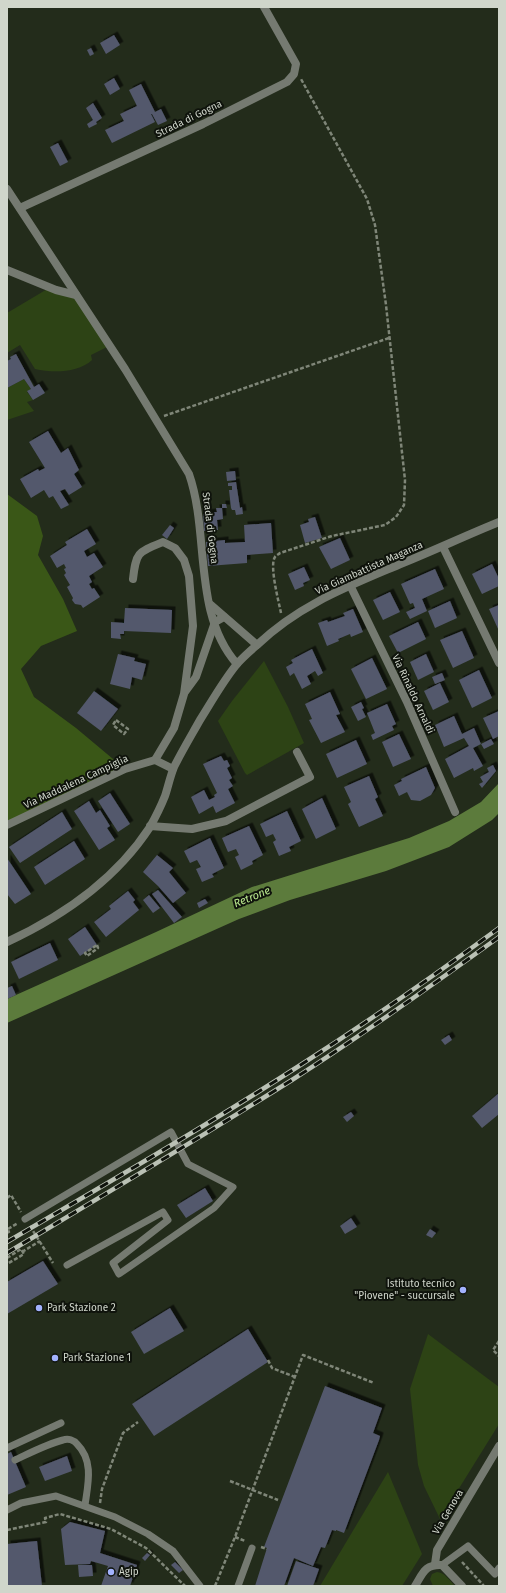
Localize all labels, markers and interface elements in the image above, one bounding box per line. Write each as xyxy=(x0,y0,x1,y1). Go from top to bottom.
street label: Strada di Gogna xyxy=(154,98,224,140)
street label: Strada di Gogna xyxy=(200,491,220,565)
street label: Via Giambattista Maganza xyxy=(313,539,425,597)
street label: Via Rinaldo Arnaldi xyxy=(389,652,437,736)
street label: Via Maddalena Campiglia xyxy=(22,752,130,812)
water label: Retrone xyxy=(232,884,272,910)
place label: Istituto tecnico "Piovene" - succursale xyxy=(354,1278,455,1302)
marker: Istituto tecnico "Piovene" - succursale xyxy=(458,1285,468,1295)
place label: Park Stazione 2 xyxy=(47,1302,116,1314)
marker: Park Stazione 2 xyxy=(34,1303,44,1313)
place label: Park Stazione 1 xyxy=(63,1352,131,1364)
marker: Park Stazione 1 xyxy=(50,1353,60,1363)
street label: Via Genova xyxy=(430,1487,466,1537)
place label: Agip xyxy=(119,1566,139,1578)
marker: Agip xyxy=(106,1567,116,1577)

